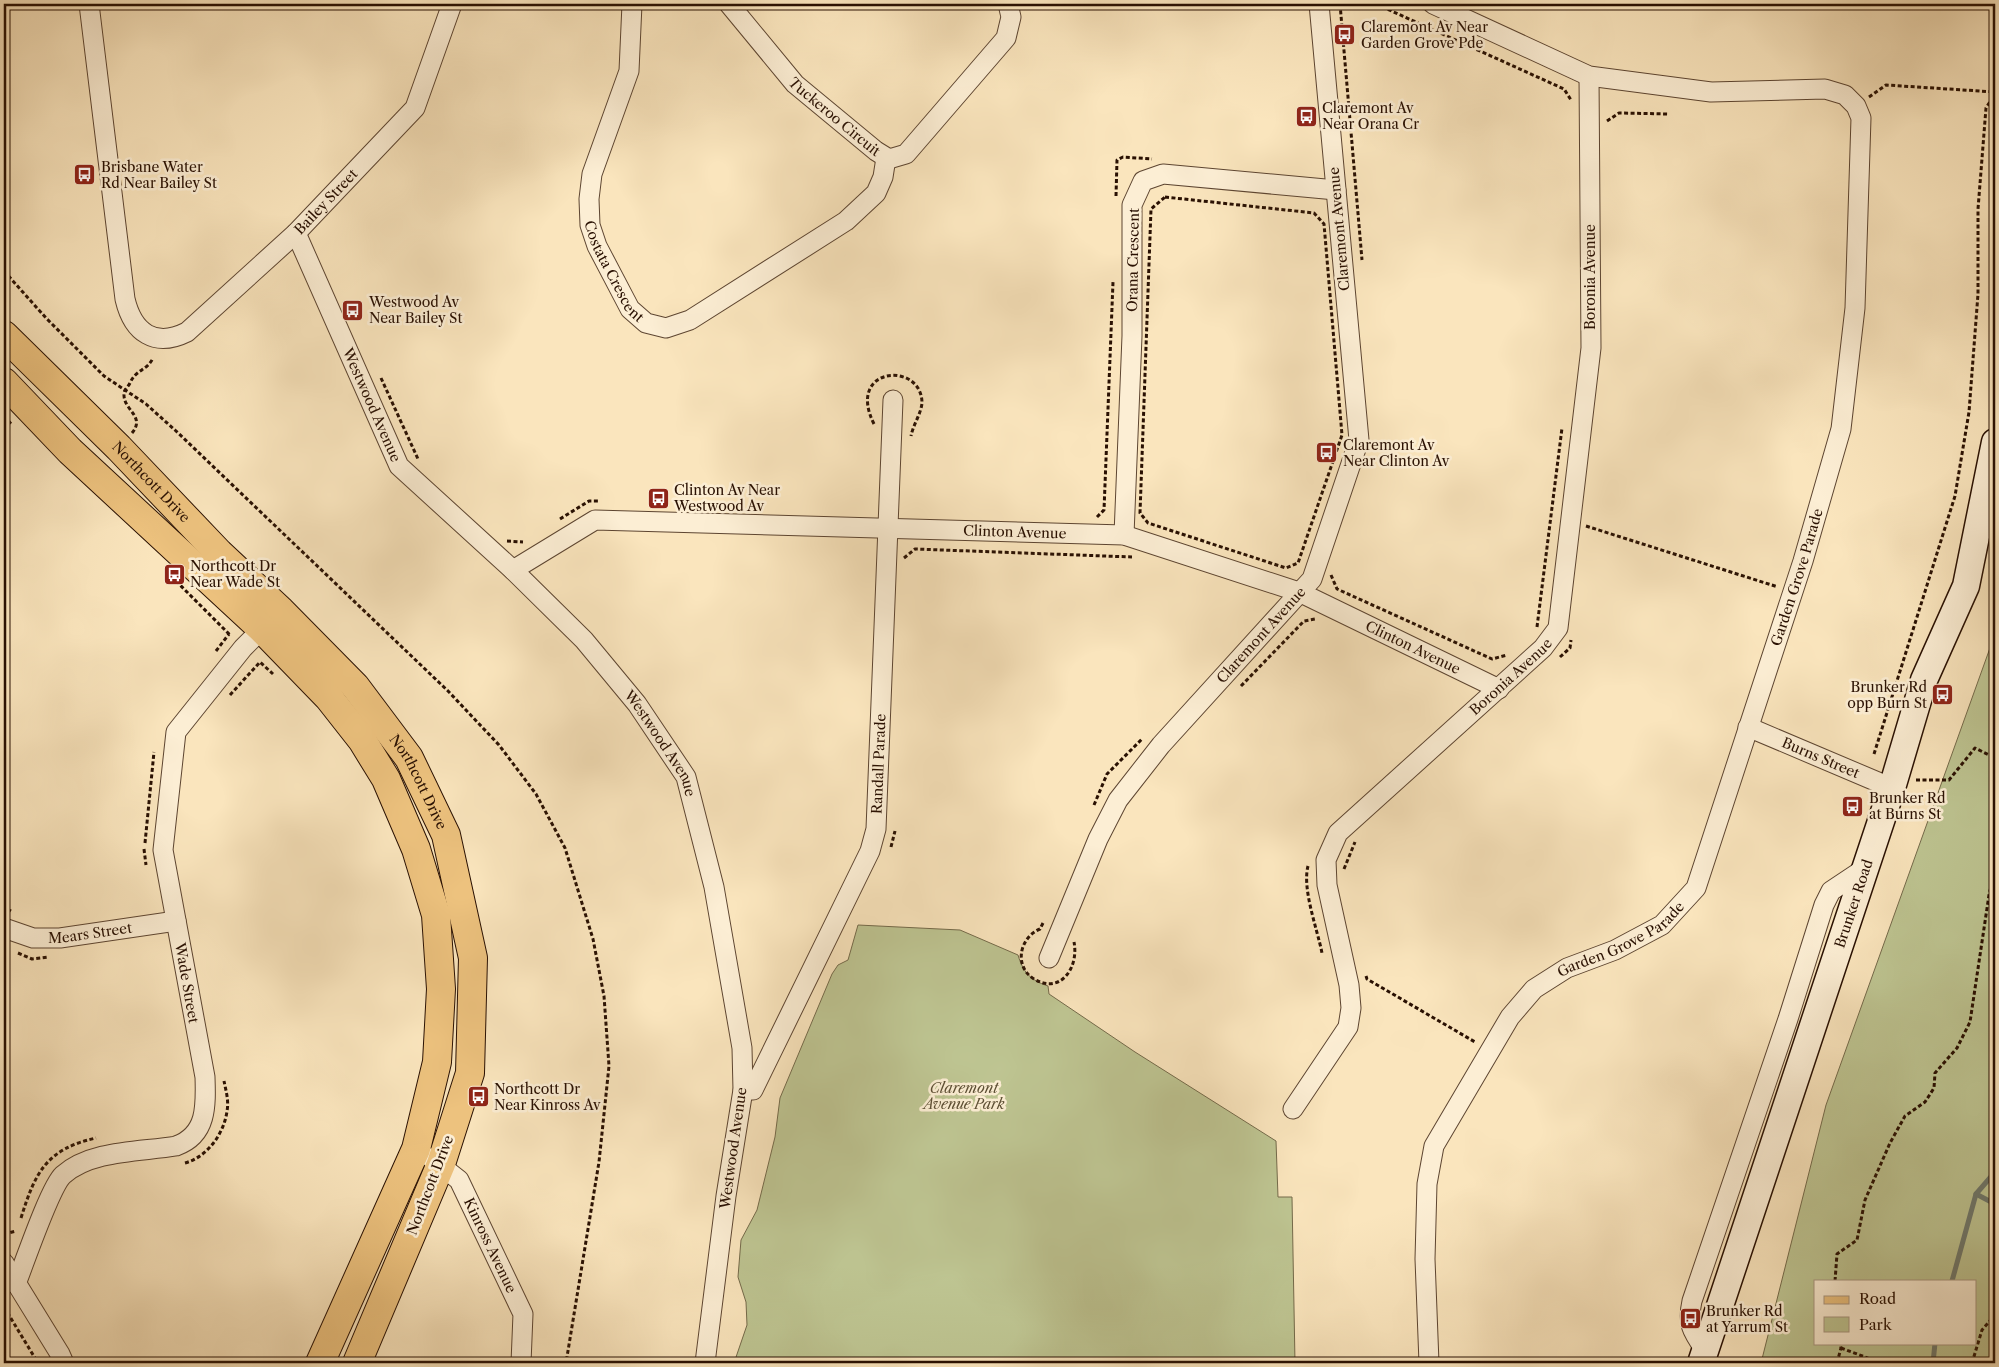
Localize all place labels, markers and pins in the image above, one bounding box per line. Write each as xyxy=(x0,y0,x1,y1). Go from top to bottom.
place label: Claremont Av Near Garden Grove Pde xyxy=(1361,18,1488,52)
bus stop icon: Claremont Av Near Garden Grove Pde xyxy=(1333,23,1357,47)
place label: Claremont Av Near Orana Cr xyxy=(1322,99,1419,133)
bus stop icon: Claremont Av Near Orana Cr xyxy=(1294,104,1318,128)
place label: Brisbane Water Rd Near Bailey St xyxy=(101,158,217,192)
bus stop icon: Brisbane Water Rd Near Bailey St xyxy=(73,163,97,187)
place label: Westwood Av Near Bailey St xyxy=(368,293,462,327)
bus stop icon: Westwood Av Near Bailey St xyxy=(341,298,365,322)
place label: Claremont Av Near Clinton Av xyxy=(1343,436,1450,470)
bus stop icon: Claremont Av Near Clinton Av xyxy=(1315,441,1339,465)
place label: Clinton Av Near Westwood Av xyxy=(673,481,780,515)
bus stop icon: Clinton Av Near Westwood Av xyxy=(646,486,670,510)
place label: Northcott Dr Near Wade St xyxy=(190,557,280,591)
bus stop icon: Northcott Dr Near Wade St xyxy=(162,562,186,586)
place label: Brunker Rd opp Burn St xyxy=(1847,678,1927,712)
bus stop icon: Brunker Rd opp Burn St xyxy=(1931,683,1955,707)
place label: Brunker Rd at Burns St xyxy=(1869,789,1946,823)
bus stop icon: Brunker Rd at Burns St xyxy=(1841,794,1865,818)
place label: Northcott Dr Near Kinross Av xyxy=(494,1080,601,1114)
bus stop icon: Northcott Dr Near Kinross Av xyxy=(466,1085,490,1109)
place label: Brunker Rd at Yarrum St xyxy=(1706,1302,1788,1336)
bus stop icon: Brunker Rd at Yarrum St xyxy=(1678,1307,1702,1331)

